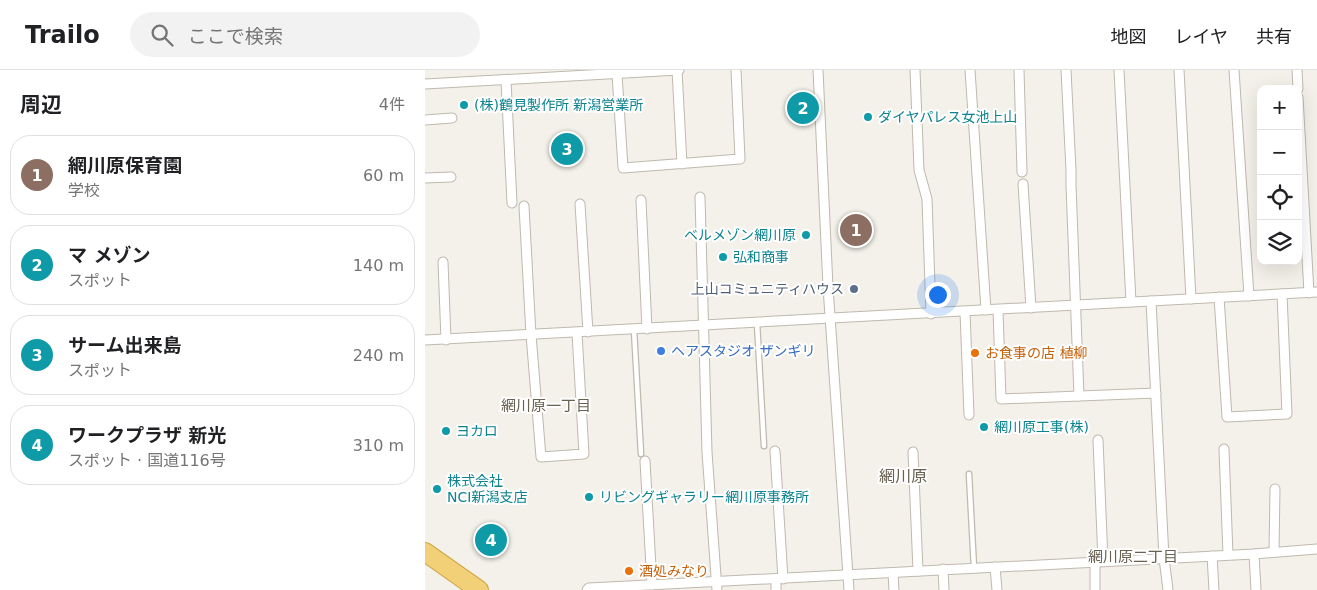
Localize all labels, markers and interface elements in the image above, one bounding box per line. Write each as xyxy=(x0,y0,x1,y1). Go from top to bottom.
search box xyxy=(130,12,480,57)
text: Trailo xyxy=(25,21,100,49)
icon: search xyxy=(148,21,176,49)
text: ここで検索 xyxy=(188,25,283,47)
text: 地図 xyxy=(1111,26,1147,47)
text: レイヤ xyxy=(1175,26,1228,47)
text: 共有 xyxy=(1256,26,1292,47)
map controls xyxy=(1257,85,1302,265)
button: + xyxy=(1257,85,1302,130)
pin: 2 xyxy=(787,89,819,127)
text: 周辺 xyxy=(20,93,62,117)
text: 4件 xyxy=(379,95,405,114)
place label: (株)鶴見製作所 新潟営業所 xyxy=(474,97,643,113)
marker: (株)鶴見製作所 新潟営業所 xyxy=(458,99,470,111)
place label: ダイヤパレス女池上山 xyxy=(878,109,1017,125)
marker: ダイヤパレス女池上山 xyxy=(862,111,874,123)
pin: 3 xyxy=(551,130,583,168)
button: − xyxy=(1257,130,1302,175)
text: 網川原保育園 xyxy=(68,154,182,176)
text: 1 xyxy=(31,166,43,185)
text: 60 m xyxy=(363,166,404,185)
button: locate xyxy=(1257,175,1302,220)
text: 学校 xyxy=(68,181,100,200)
pin: 1 xyxy=(840,211,872,249)
button: layers xyxy=(1257,220,1302,265)
place label: ベルメゾン網川原 xyxy=(684,227,796,243)
marker: ベルメゾン網川原 xyxy=(800,229,812,241)
text: マ メゾン xyxy=(68,244,151,266)
place label: 弘和商事 xyxy=(733,249,789,265)
marker: 弘和商事 xyxy=(717,251,729,263)
text: 2 xyxy=(31,256,43,275)
text: 140 m xyxy=(353,256,404,275)
text: スポット xyxy=(68,271,132,290)
place label: 上山コミュニティハウス xyxy=(691,281,844,297)
your location xyxy=(925,282,951,308)
marker: 上山コミュニティハウス xyxy=(848,283,860,295)
text: サーム出来島 xyxy=(68,334,181,356)
place label: ヘアスタジオ ザンギリ xyxy=(671,343,815,359)
marker: ヘアスタジオ ザンギリ xyxy=(655,345,667,357)
place label: お食事の店 植柳 xyxy=(985,345,1087,361)
text: 3 xyxy=(31,346,43,365)
text: 240 m xyxy=(353,346,404,365)
marker: お食事の店 植柳 xyxy=(969,347,981,359)
text: スポット xyxy=(68,361,132,380)
district label: 網川原一丁目 xyxy=(501,397,591,415)
place label: 網川原工事(株) xyxy=(994,419,1089,435)
marker: 網川原工事(株) xyxy=(978,421,990,433)
place label: ヨカロ xyxy=(456,423,498,439)
text: ワークプラザ 新光 xyxy=(68,424,227,446)
marker: ヨカロ xyxy=(440,425,452,437)
text: 4 xyxy=(31,436,43,455)
text: 310 m xyxy=(353,436,404,455)
text: スポット · 国道116号 xyxy=(68,451,226,470)
district label: 網川原 xyxy=(879,467,927,486)
place label: 株式会社 NCI新潟支店 xyxy=(447,473,527,505)
marker: 株式会社 NCI新潟支店 xyxy=(431,483,443,495)
place label: リビングギャラリー網川原事務所 xyxy=(599,489,809,505)
marker: リビングギャラリー網川原事務所 xyxy=(583,491,595,503)
pin: 4 xyxy=(475,521,507,559)
district label: 網川原二丁目 xyxy=(1088,548,1178,566)
place label: 酒処みなり xyxy=(639,563,709,579)
marker: 酒処みなり xyxy=(623,565,635,577)

